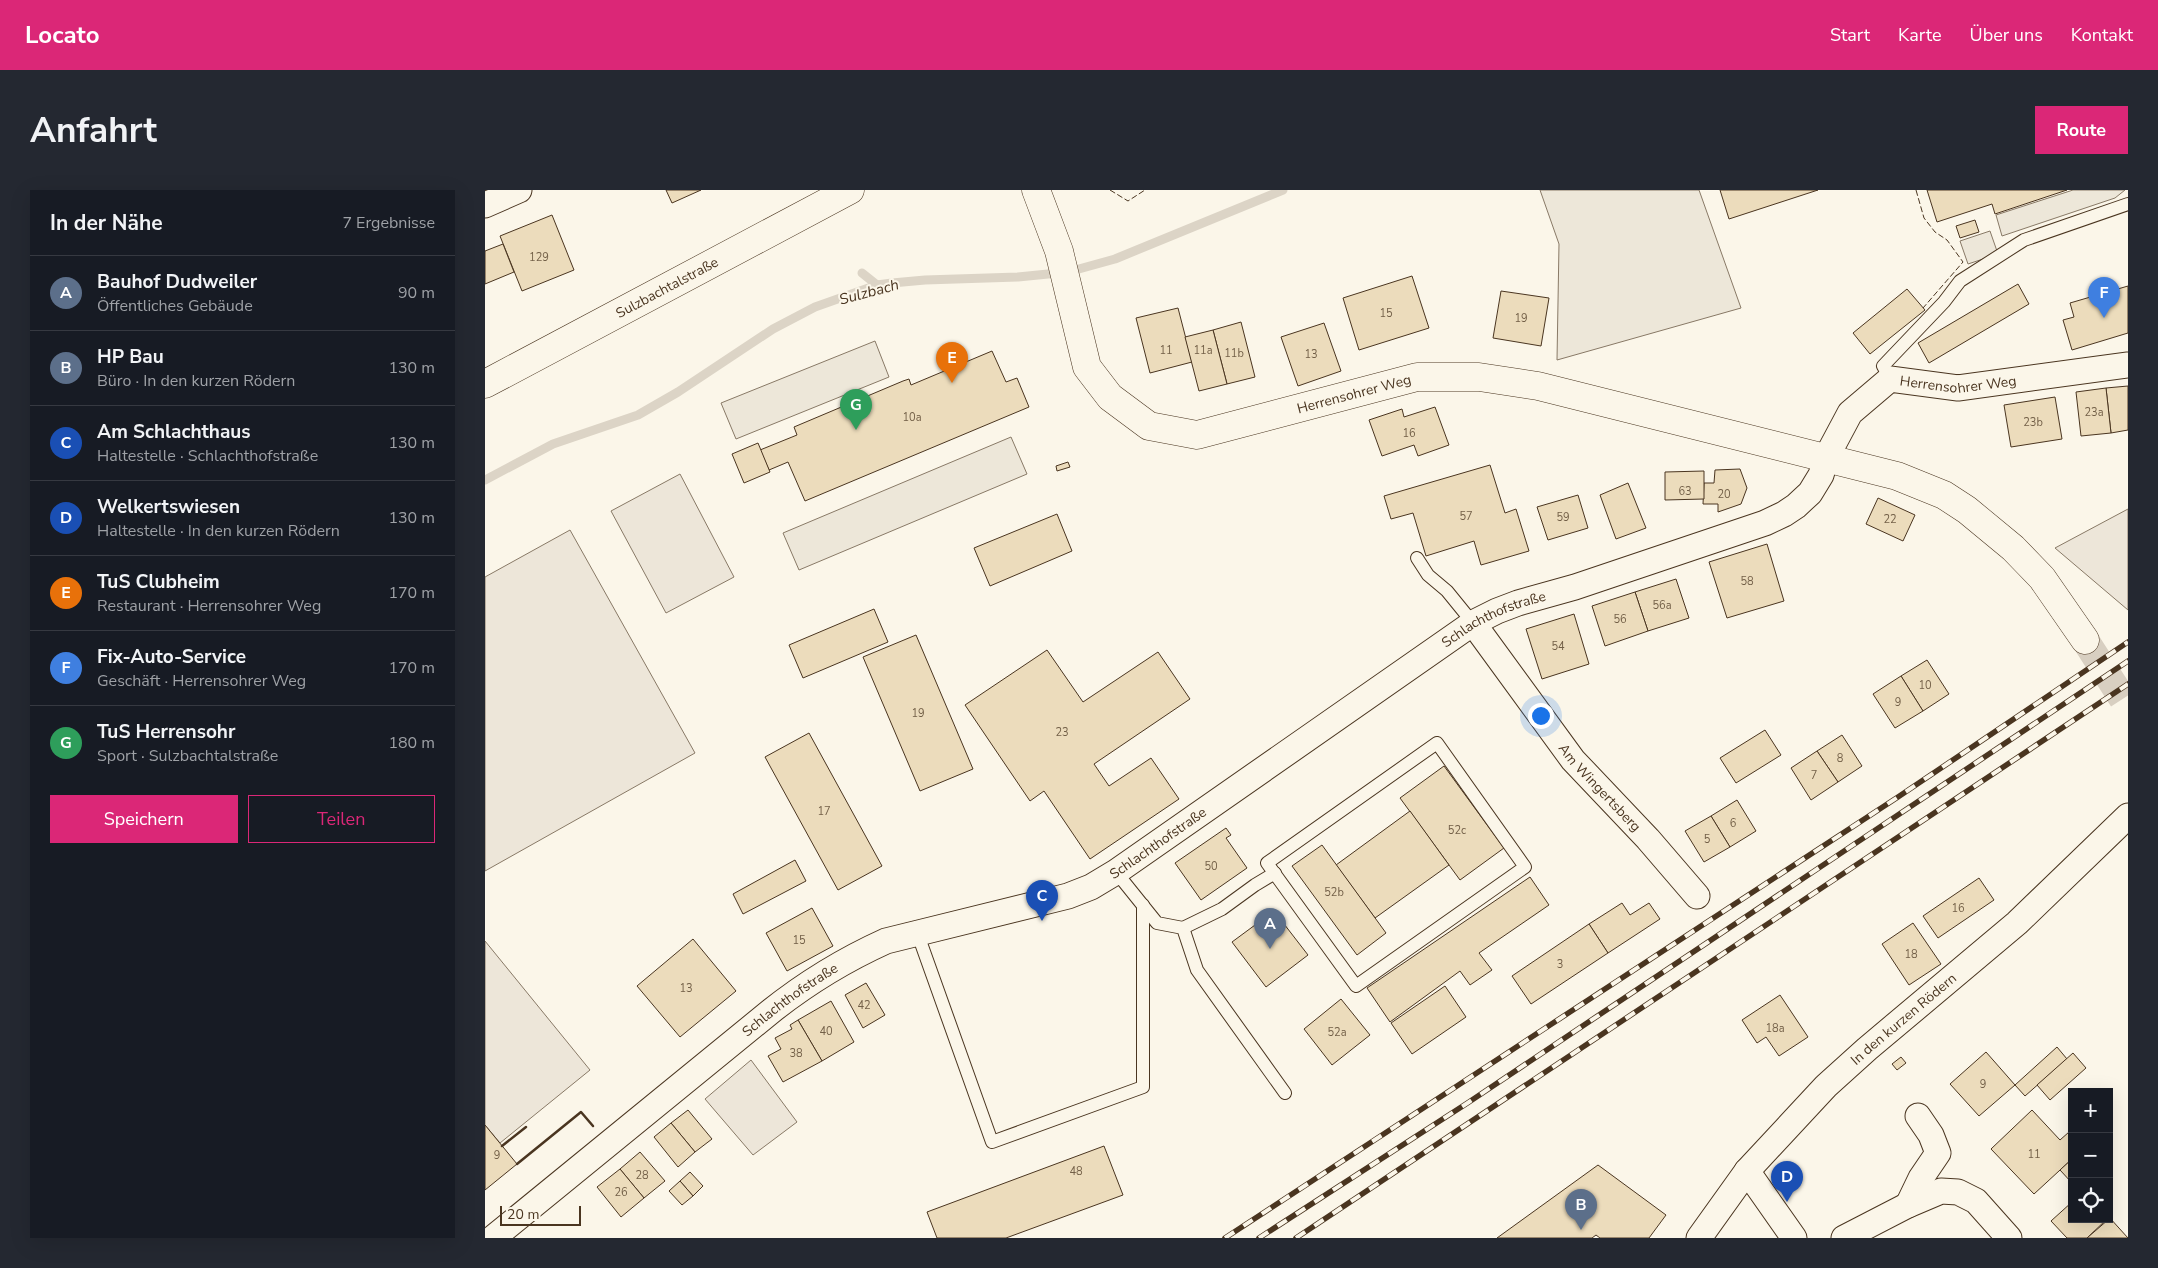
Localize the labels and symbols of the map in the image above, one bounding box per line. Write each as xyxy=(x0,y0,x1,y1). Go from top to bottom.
house number: 129 xyxy=(529,250,549,265)
street label: Sulzbachtalstraße xyxy=(613,253,722,323)
water label: Sulzbach xyxy=(837,274,901,310)
pin: F xyxy=(2088,277,2120,318)
house number: 15 xyxy=(1379,306,1393,321)
house number: 19 xyxy=(1514,311,1528,326)
pin: E xyxy=(936,342,968,383)
house number: 11 xyxy=(1159,343,1173,358)
house number: 11a xyxy=(1193,343,1213,358)
house number: 11b xyxy=(1224,346,1244,361)
house number: 13 xyxy=(1304,347,1318,362)
street label: Herrensohrer Weg xyxy=(1295,370,1413,418)
street label: Herrensohrer Weg xyxy=(1899,371,2018,398)
pin: G xyxy=(840,389,872,430)
house number: 23a xyxy=(2084,405,2104,420)
house number: 10a xyxy=(902,410,922,425)
house number: 23b xyxy=(2023,415,2043,430)
house number: 16 xyxy=(1402,426,1416,441)
house number: 63 xyxy=(1678,484,1692,499)
house number: 20 xyxy=(1717,487,1731,502)
house number: 57 xyxy=(1459,509,1473,524)
house number: 59 xyxy=(1556,510,1570,525)
house number: 22 xyxy=(1883,512,1897,527)
house number: 58 xyxy=(1740,574,1754,589)
street label: Schlachthofstraße xyxy=(1438,587,1548,652)
house number: 56a xyxy=(1652,598,1672,613)
house number: 56 xyxy=(1613,612,1627,627)
house number: 54 xyxy=(1551,639,1565,654)
house number: 10 xyxy=(1918,678,1932,693)
house number: 9 xyxy=(1895,695,1901,710)
your location xyxy=(1528,703,1554,729)
house number: 19 xyxy=(911,706,925,721)
house number: 23 xyxy=(1055,725,1069,740)
street label: Am Wingertsberg xyxy=(1554,740,1645,836)
house number: 8 xyxy=(1837,751,1844,766)
house number: 7 xyxy=(1811,768,1817,783)
street label: Schlachthofstraße xyxy=(1106,803,1210,884)
house number: 17 xyxy=(817,804,831,819)
house number: 6 xyxy=(1730,816,1737,831)
house number: 52c xyxy=(1448,823,1466,838)
house number: 5 xyxy=(1704,832,1711,847)
house number: 50 xyxy=(1204,859,1218,874)
pin: C xyxy=(1026,880,1058,921)
house number: 52b xyxy=(1324,885,1344,900)
house number: 16 xyxy=(1951,901,1965,916)
pin: A xyxy=(1254,908,1286,949)
house number: 15 xyxy=(792,933,806,948)
house number: 18 xyxy=(1904,947,1918,962)
house number: 3 xyxy=(1557,957,1563,972)
street label: Schlachthofstraße xyxy=(738,959,842,1041)
street label: In den kurzen Rödern xyxy=(1847,969,1961,1069)
house number: 13 xyxy=(679,981,693,996)
house number: 42 xyxy=(857,998,871,1013)
house number: 18a xyxy=(1765,1021,1785,1036)
house number: 40 xyxy=(819,1024,833,1039)
house number: 52a xyxy=(1327,1025,1347,1040)
house number: 38 xyxy=(789,1046,803,1061)
house number: 9 xyxy=(1980,1077,1986,1092)
house number: 11 xyxy=(2027,1147,2041,1162)
house number: 9 xyxy=(494,1148,500,1163)
pin: D xyxy=(1771,1161,1803,1202)
house number: 48 xyxy=(1069,1164,1083,1179)
house number: 28 xyxy=(635,1168,649,1183)
house number: 26 xyxy=(614,1185,628,1200)
pin: B xyxy=(1565,1189,1597,1230)
scale bar xyxy=(500,1203,581,1226)

